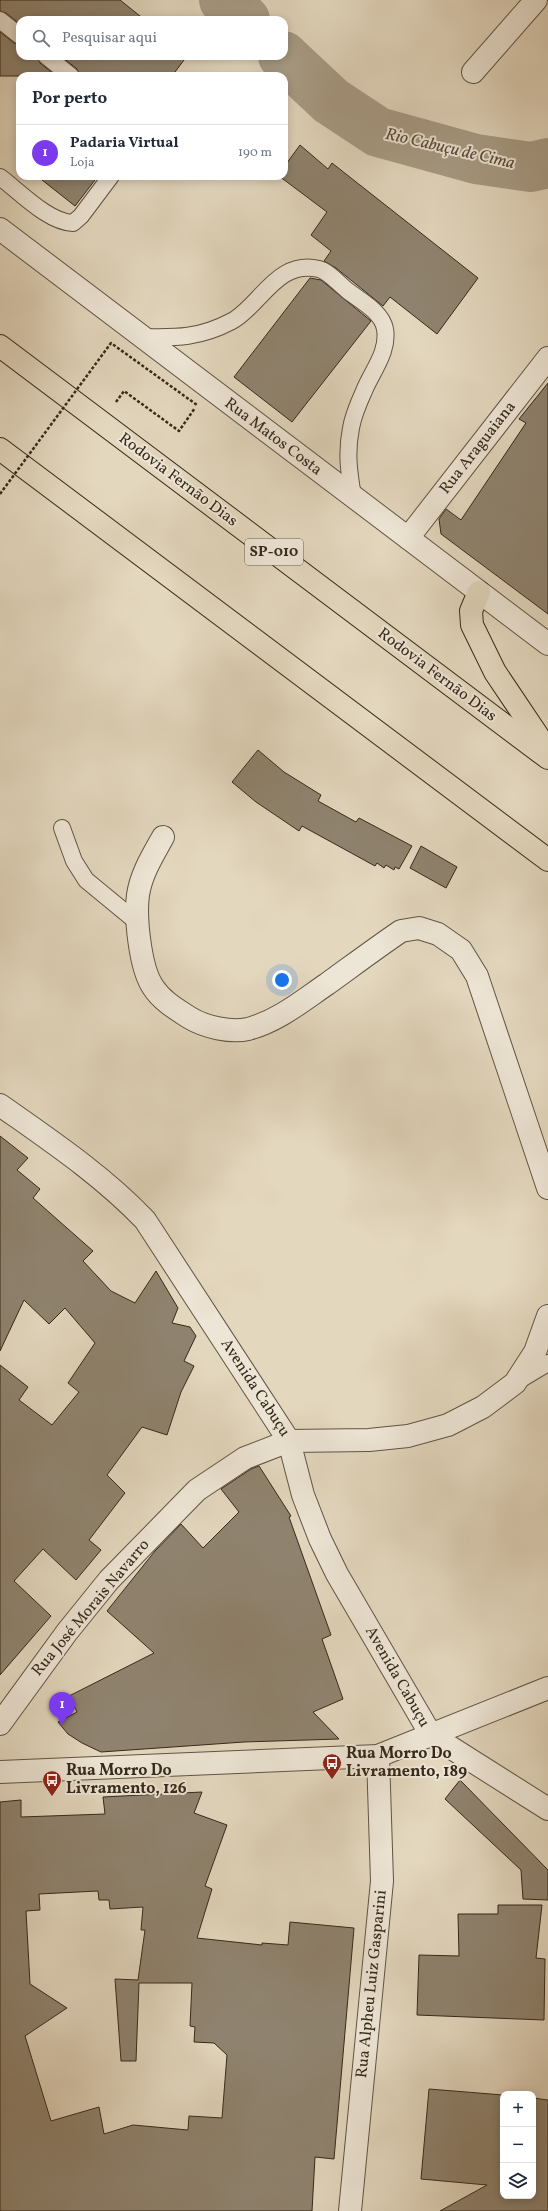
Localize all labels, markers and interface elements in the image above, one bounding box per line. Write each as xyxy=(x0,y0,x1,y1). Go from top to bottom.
search box xyxy=(16,16,288,60)
icon: search xyxy=(30,27,52,49)
text: Pesquisar aqui xyxy=(62,28,157,49)
text: Por perto xyxy=(32,87,107,110)
water label: Rio Cabuçu de Cima xyxy=(383,123,517,175)
text: Padaria Virtual xyxy=(70,133,179,154)
text: 1 xyxy=(42,144,48,162)
text: 190 m xyxy=(238,144,272,162)
text: Loja xyxy=(70,154,94,172)
street label: Rua Matos Costa xyxy=(220,393,326,481)
street label: Rua Araguaiana xyxy=(435,397,521,499)
street label: Rodovia Fernão Dias xyxy=(114,428,242,532)
road number: SP-010 xyxy=(245,539,303,565)
street label: Rodovia Fernão Dias xyxy=(373,623,501,727)
your location xyxy=(272,970,292,990)
street label: Avenida Cabuçu xyxy=(215,1335,295,1441)
street label: Rua José Morais Navarro xyxy=(27,1535,155,1681)
street label: Avenida Cabuçu xyxy=(359,1623,435,1731)
pin: 1 xyxy=(49,1692,75,1725)
place label: Rua Morro Do Livramento, 189 xyxy=(346,1743,467,1783)
bus stop icon: Rua Morro Do Livramento, 189 xyxy=(321,1752,343,1780)
place label: Rua Morro Do Livramento, 126 xyxy=(66,1760,187,1800)
bus stop icon: Rua Morro Do Livramento, 126 xyxy=(41,1769,63,1797)
street label: Rua Alpheu Luiz Gasparini xyxy=(351,1889,393,2079)
map controls xyxy=(500,2091,536,2199)
button: + xyxy=(500,2091,536,2127)
button: − xyxy=(500,2127,536,2163)
button: layers xyxy=(500,2163,536,2199)

